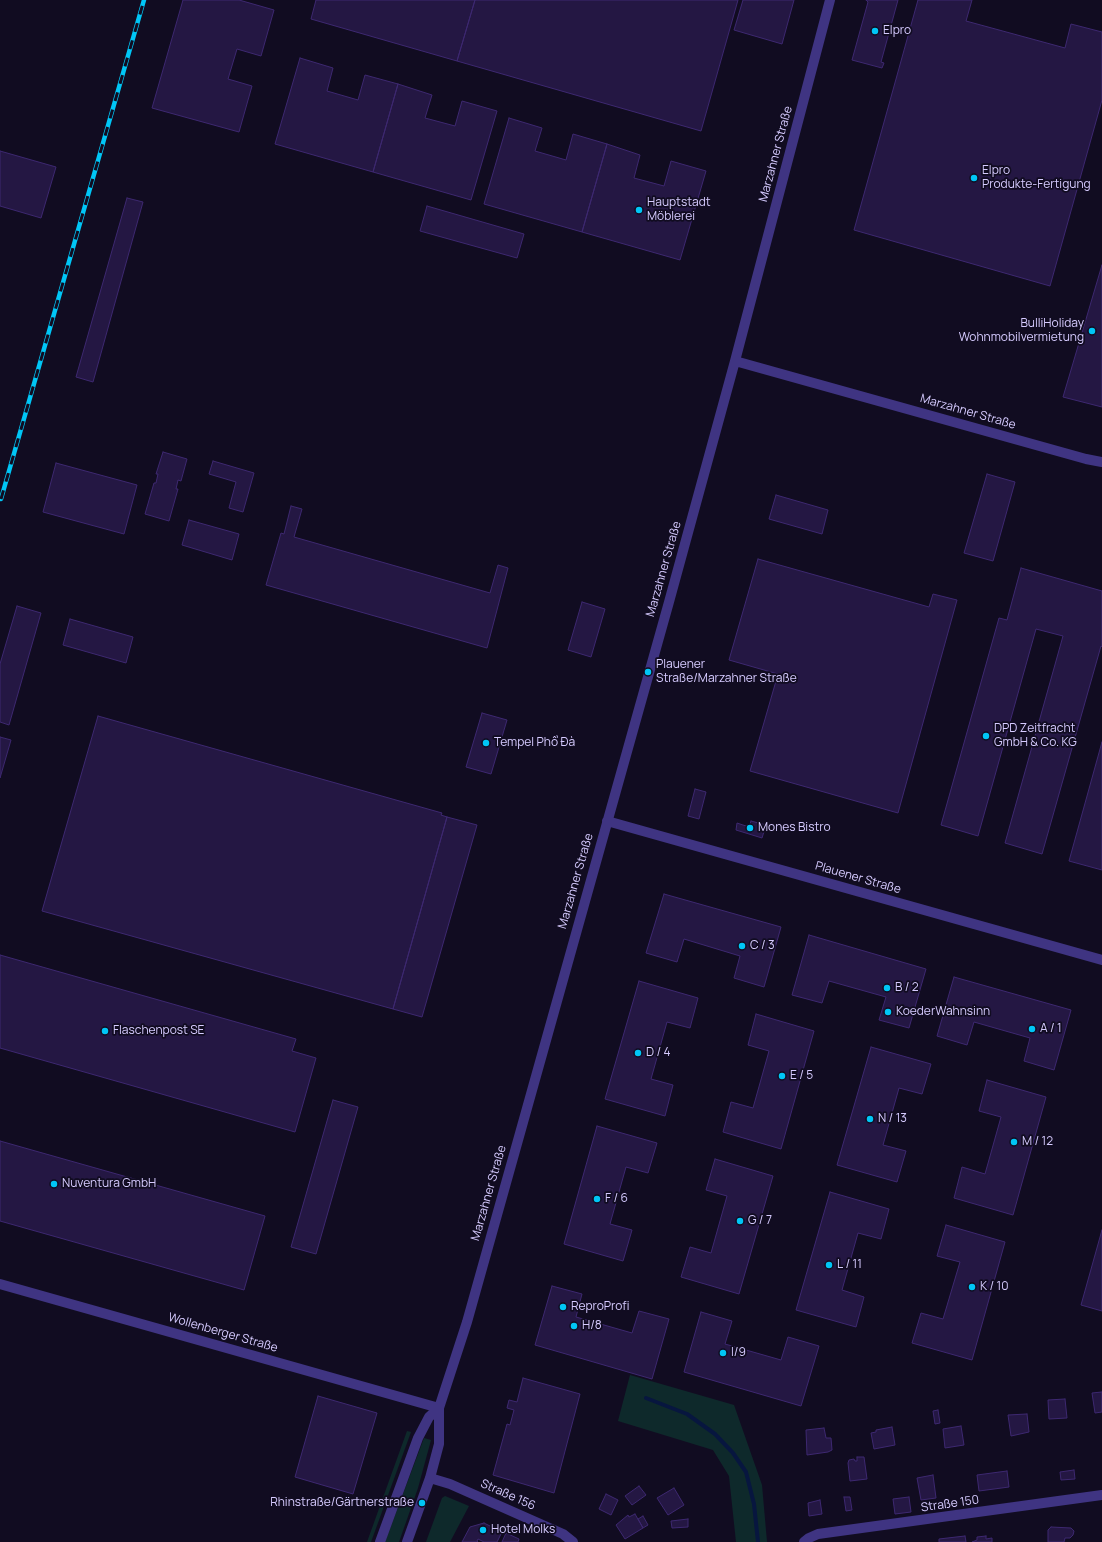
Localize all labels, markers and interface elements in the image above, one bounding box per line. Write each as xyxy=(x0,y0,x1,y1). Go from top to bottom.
place label: Elpro xyxy=(883,24,911,38)
marker: Elpro xyxy=(870,26,880,36)
street label: Marzahner Straße xyxy=(756,104,796,204)
place label: Elpro Produkte-Fertigung xyxy=(982,164,1091,192)
marker: Elpro Produkte-Fertigung xyxy=(969,173,979,183)
place label: Hauptstadt Möblerei xyxy=(647,196,711,224)
marker: Hauptstadt Möblerei xyxy=(634,205,644,215)
place label: BulliHoliday Wohnmobilvermietung xyxy=(959,317,1084,345)
marker: BulliHoliday Wohnmobilvermietung xyxy=(1087,326,1097,336)
street label: Marzahner Straße xyxy=(919,391,1017,433)
street label: Marzahner Straße xyxy=(643,520,685,618)
place label: Plauener Straße/Marzahner Straße xyxy=(656,658,797,686)
marker: Plauener Straße/Marzahner Straße xyxy=(643,667,653,677)
place label: DPD Zeitfracht GmbH & Co. KG xyxy=(994,722,1077,750)
marker: DPD Zeitfracht GmbH & Co. KG xyxy=(981,731,991,741)
place label: Tempel Phổ Đà xyxy=(494,736,575,750)
marker: Tempel Phổ Đà xyxy=(481,738,491,748)
place label: Mones Bistro xyxy=(758,821,831,835)
marker: Mones Bistro xyxy=(745,823,755,833)
street label: Marzahner Straße xyxy=(555,832,597,930)
street label: Plauener Straße xyxy=(813,859,903,897)
place label: C / 3 xyxy=(750,939,775,953)
marker: C / 3 xyxy=(737,941,747,951)
place label: B / 2 xyxy=(895,981,919,995)
marker: B / 2 xyxy=(882,983,892,993)
place label: KoederWahnsinn xyxy=(896,1005,990,1019)
marker: KoederWahnsinn xyxy=(883,1007,893,1017)
place label: A / 1 xyxy=(1040,1022,1062,1036)
place label: Flaschenpost SE xyxy=(113,1024,204,1038)
marker: A / 1 xyxy=(1027,1024,1037,1034)
marker: Flaschenpost SE xyxy=(100,1026,110,1036)
place label: D / 4 xyxy=(646,1046,671,1060)
marker: D / 4 xyxy=(633,1048,643,1058)
place label: E / 5 xyxy=(790,1069,813,1083)
marker: E / 5 xyxy=(777,1071,787,1081)
place label: N / 13 xyxy=(878,1112,907,1126)
marker: N / 13 xyxy=(865,1114,875,1124)
place label: M / 12 xyxy=(1022,1135,1053,1149)
marker: M / 12 xyxy=(1009,1137,1019,1147)
street label: Marzahner Straße xyxy=(468,1144,510,1242)
place label: Nuventura GmbH xyxy=(62,1177,156,1191)
marker: Nuventura GmbH xyxy=(49,1179,59,1189)
place label: F / 6 xyxy=(605,1192,628,1206)
marker: F / 6 xyxy=(592,1194,602,1204)
place label: G / 7 xyxy=(748,1214,772,1228)
marker: G / 7 xyxy=(735,1216,745,1226)
place label: L / 11 xyxy=(837,1258,862,1272)
marker: L / 11 xyxy=(824,1260,834,1270)
place label: K / 10 xyxy=(980,1280,1009,1294)
marker: K / 10 xyxy=(967,1282,977,1292)
place label: ReproProfi xyxy=(571,1300,630,1314)
marker: ReproProfi xyxy=(558,1302,568,1312)
street label: Wollenberger Straße xyxy=(167,1310,279,1356)
place label: H/8 xyxy=(582,1319,602,1333)
marker: H/8 xyxy=(569,1321,579,1331)
place label: I/9 xyxy=(731,1346,746,1360)
marker: I/9 xyxy=(718,1348,728,1358)
street label: Straße 156 xyxy=(478,1477,538,1513)
street label: Straße 150 xyxy=(920,1493,980,1515)
place label: Rhinstraße/Gärtnerstraße xyxy=(270,1496,414,1510)
marker: Rhinstraße/Gärtnerstraße xyxy=(417,1498,427,1508)
place label: Hotel Molks xyxy=(491,1523,555,1537)
marker: Hotel Molks xyxy=(478,1525,488,1535)

